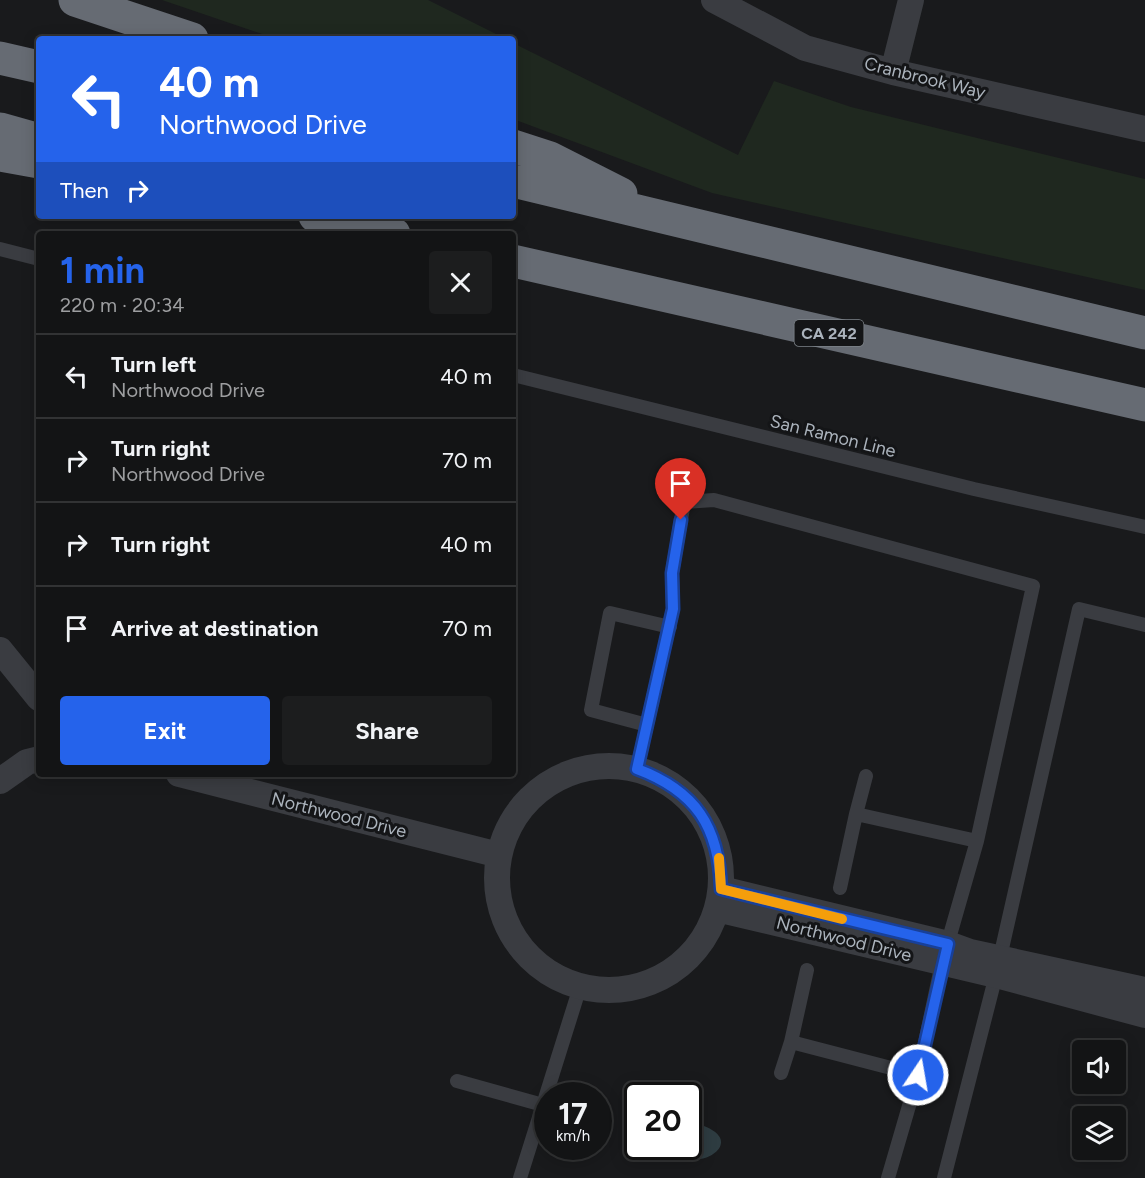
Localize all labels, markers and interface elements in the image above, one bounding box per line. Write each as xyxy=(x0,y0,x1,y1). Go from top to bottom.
street label: Cranbrook Way xyxy=(862,52,988,104)
text: 40 m xyxy=(159,57,259,108)
icon: left xyxy=(60,60,138,138)
text: Northwood Drive xyxy=(159,108,367,141)
icon: right xyxy=(121,174,154,207)
text: Then xyxy=(60,177,109,204)
text: 1 min xyxy=(60,249,145,292)
button: close xyxy=(429,251,492,314)
text: 220 m · 20:34 xyxy=(60,293,184,317)
road number: CA 242 xyxy=(794,320,864,346)
text: Turn left xyxy=(111,351,197,378)
icon: left xyxy=(60,360,93,393)
text: 40 m xyxy=(440,363,492,390)
text: Northwood Drive xyxy=(111,378,265,402)
street label: San Ramon Line xyxy=(768,410,898,462)
text: Turn right xyxy=(111,435,210,462)
icon: right xyxy=(60,444,93,477)
text: 70 m xyxy=(442,447,492,474)
pin xyxy=(655,458,706,520)
text: Northwood Drive xyxy=(111,462,265,486)
icon: arrive xyxy=(664,467,697,500)
icon: right xyxy=(60,528,93,561)
text: Turn right xyxy=(111,531,210,558)
text: 40 m xyxy=(440,531,492,558)
icon: arrive xyxy=(60,612,93,645)
text: Arrive at destination xyxy=(111,615,319,642)
text: 70 m xyxy=(442,615,492,642)
button: Exit xyxy=(60,696,270,765)
button: Share xyxy=(282,696,492,765)
street label: Northwood Drive xyxy=(269,788,409,842)
street label: Northwood Drive xyxy=(774,912,914,966)
map controls xyxy=(1072,1040,1126,1160)
button: sound xyxy=(1072,1040,1126,1094)
position arrow xyxy=(886,1043,950,1107)
speed limit sign: 20 xyxy=(624,1082,702,1160)
text: 17 xyxy=(558,1095,588,1132)
button: layers xyxy=(1072,1106,1126,1160)
text: km/h xyxy=(556,1127,590,1145)

